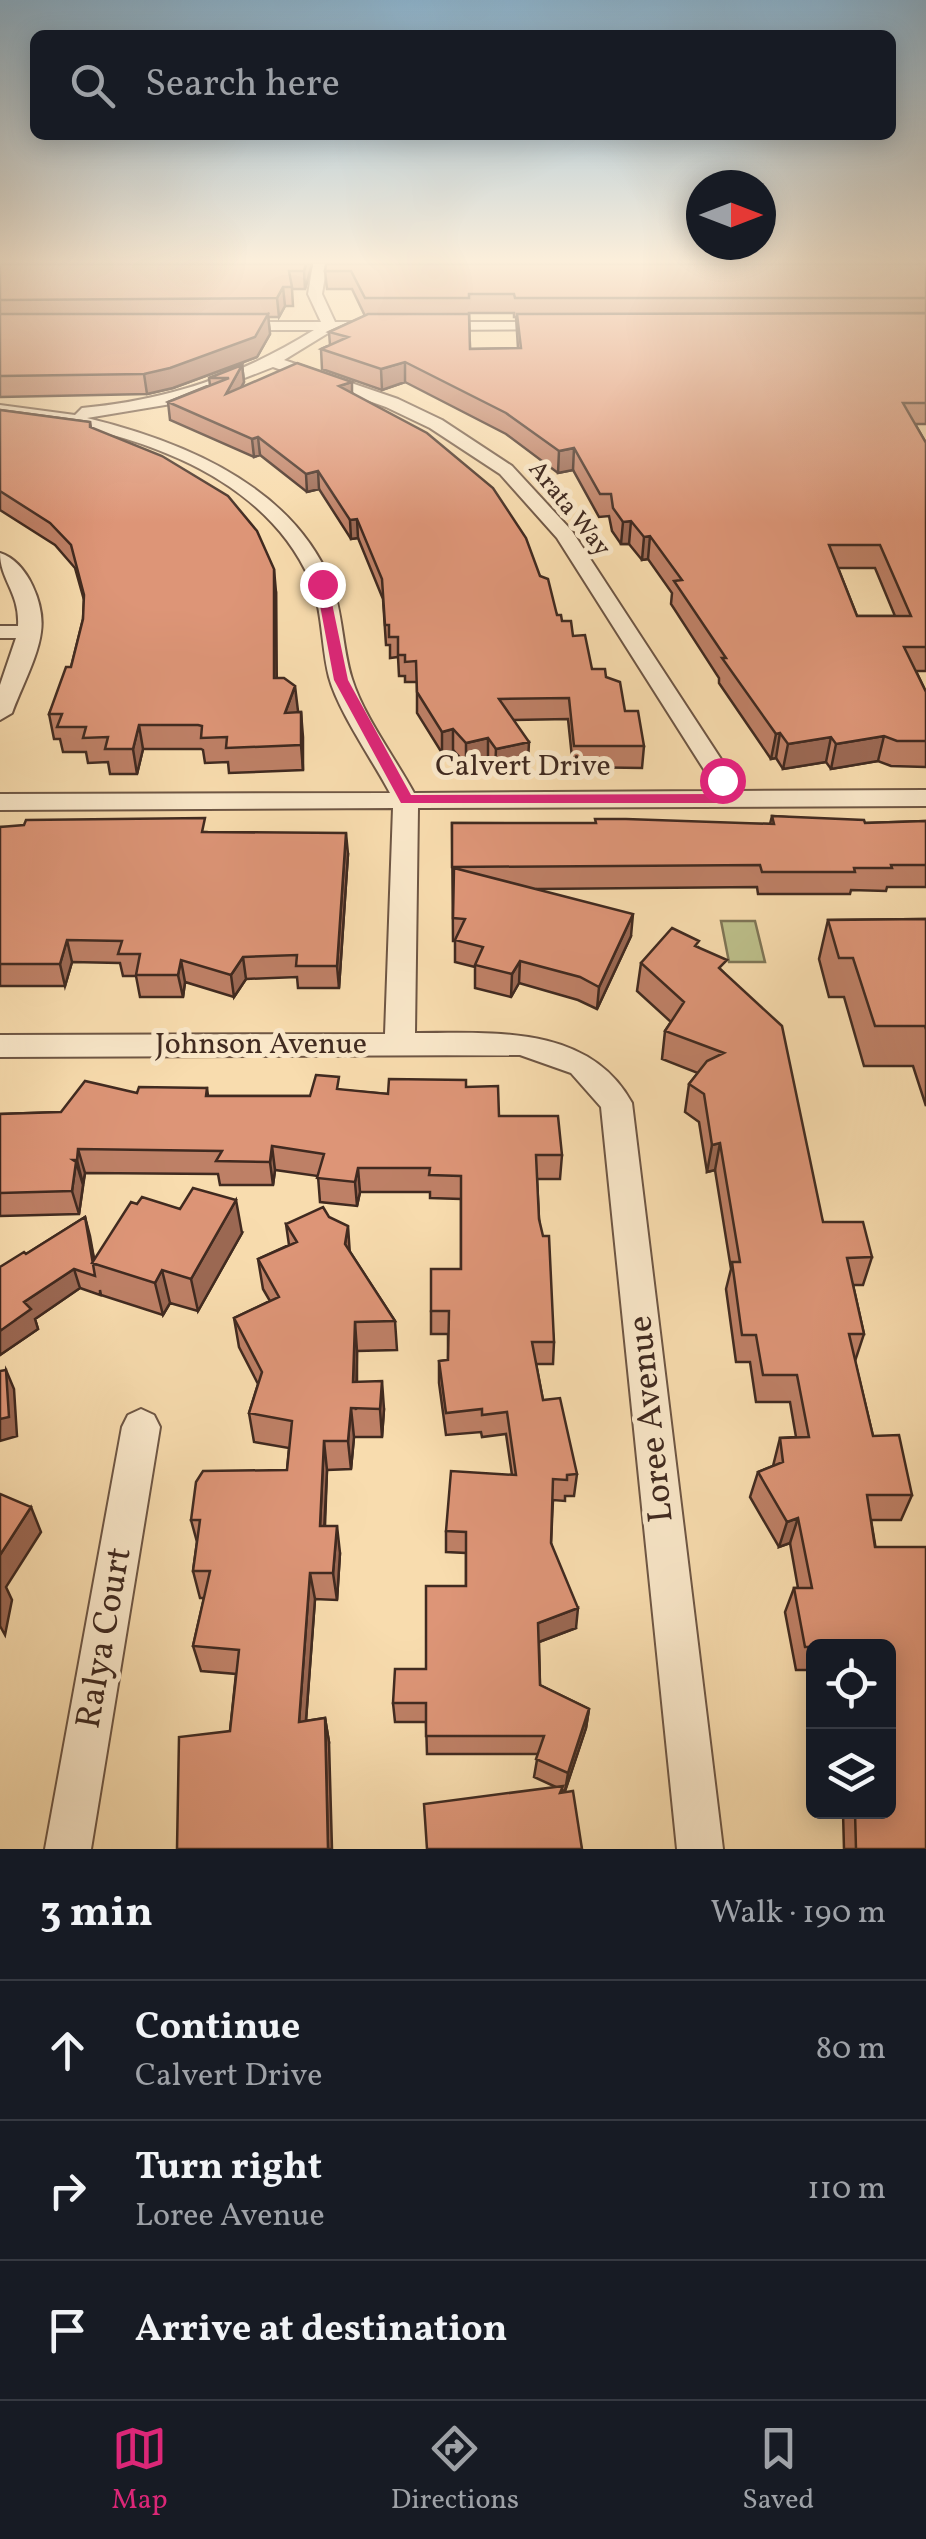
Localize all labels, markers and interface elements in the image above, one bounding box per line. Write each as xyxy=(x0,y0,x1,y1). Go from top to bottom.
search box xyxy=(30,30,896,140)
icon: search xyxy=(65,58,120,113)
text: Search here xyxy=(145,59,340,112)
north arrow xyxy=(686,170,776,260)
street label: Arata Way xyxy=(519,454,619,565)
route end xyxy=(300,562,346,608)
street label: Calvert Drive xyxy=(435,746,611,788)
route start xyxy=(700,758,746,804)
street label: Johnson Avenue xyxy=(155,1024,367,1066)
street label: Loree Avenue xyxy=(617,1313,687,1525)
street label: Ralya Court xyxy=(65,1544,145,1732)
map controls xyxy=(806,1639,896,1819)
button: locate xyxy=(806,1639,896,1729)
button: layers xyxy=(806,1729,896,1819)
text: 3 min xyxy=(40,1885,153,1944)
text: Walk · 190 m xyxy=(711,1892,886,1936)
text: Continue xyxy=(135,2002,300,2055)
icon: ahead xyxy=(40,2023,95,2078)
text: 80 m xyxy=(816,2028,886,2072)
text: Calvert Drive xyxy=(135,2055,322,2099)
text: Turn right xyxy=(135,2142,322,2195)
icon: right xyxy=(40,2163,95,2218)
text: 110 m xyxy=(807,2168,886,2212)
text: Loree Avenue xyxy=(135,2195,325,2239)
icon: arrive xyxy=(40,2303,95,2358)
text: Arrive at destination xyxy=(135,2304,508,2357)
tab: Map xyxy=(112,2421,168,2520)
tab: Directions xyxy=(391,2421,519,2520)
tab: Saved xyxy=(742,2421,814,2520)

